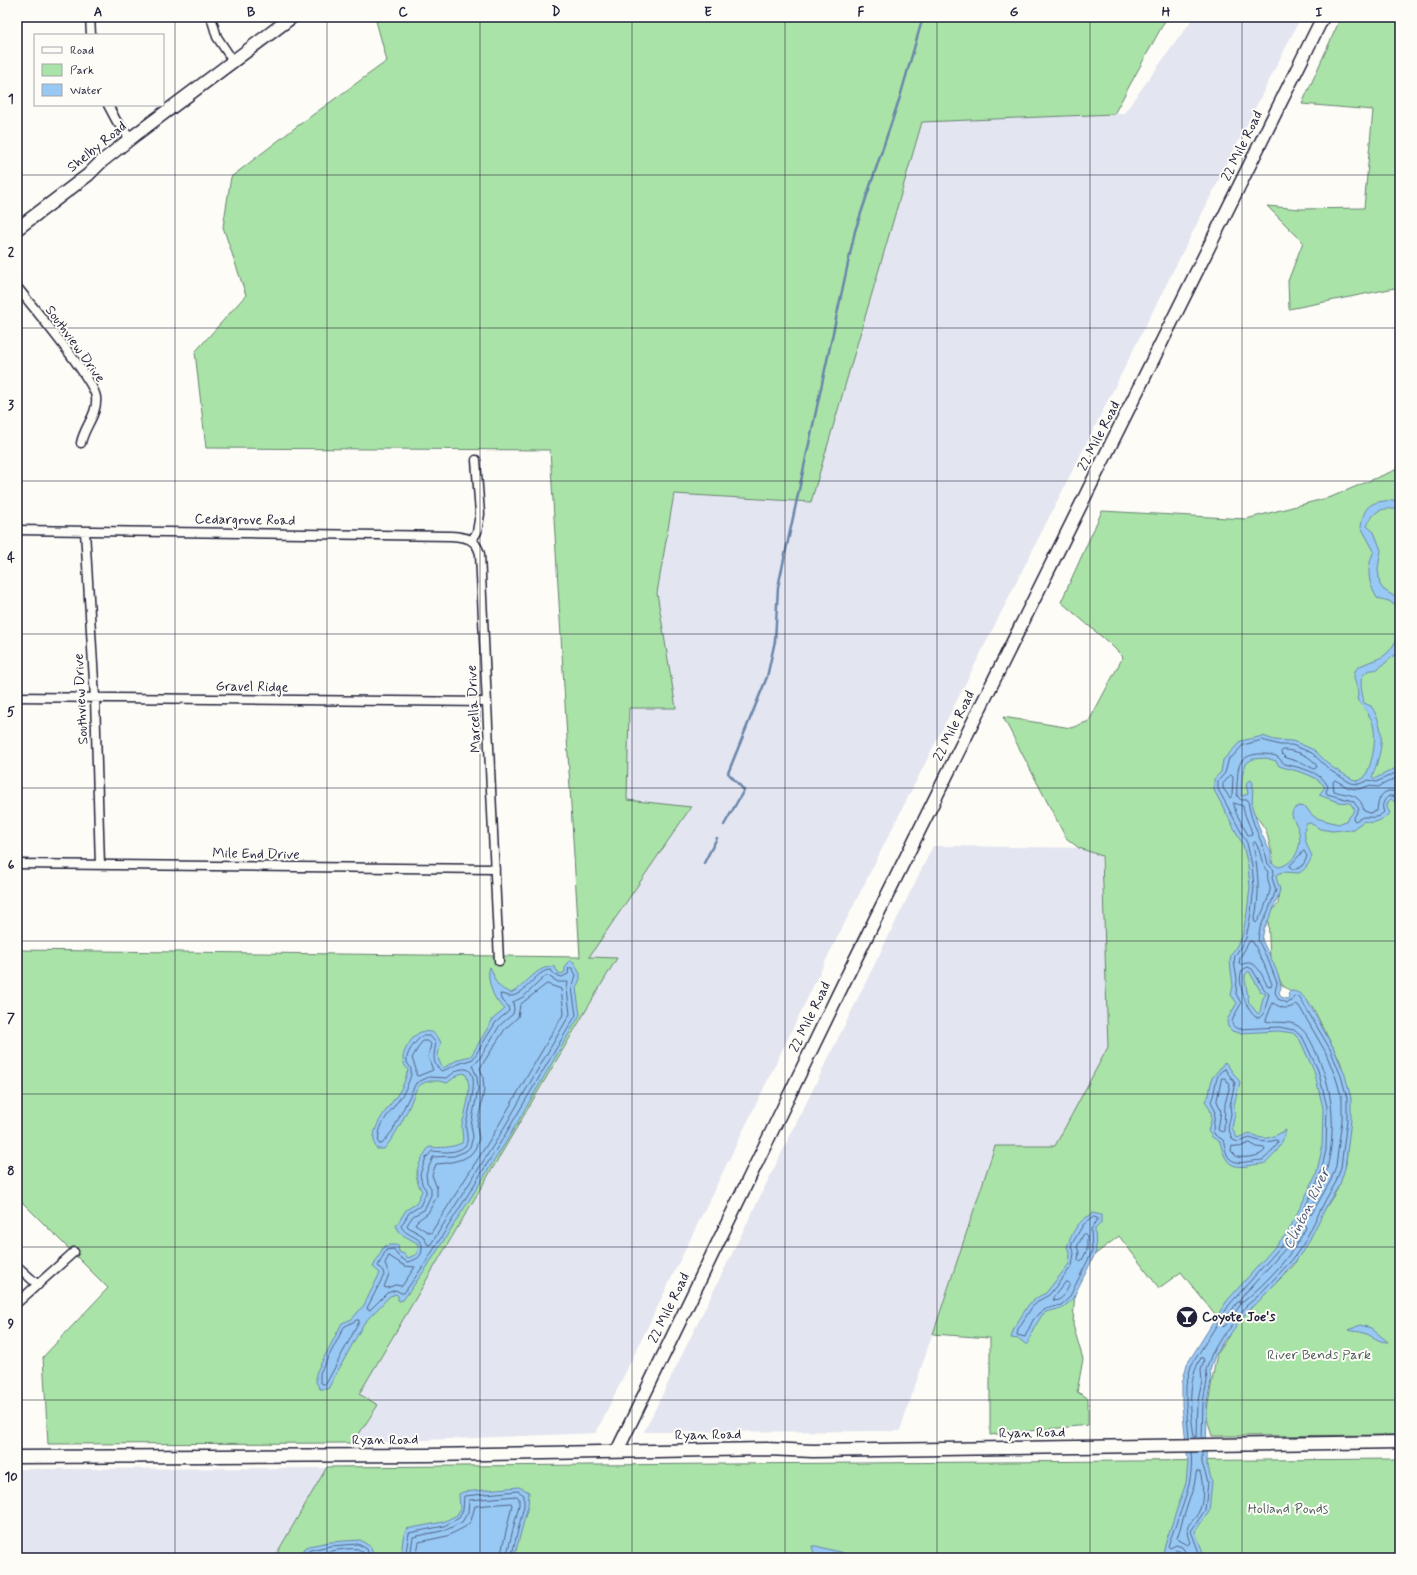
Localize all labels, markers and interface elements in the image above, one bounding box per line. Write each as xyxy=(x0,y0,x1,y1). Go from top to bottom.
text: A xyxy=(94,4,102,21)
text: B xyxy=(247,4,256,21)
text: C xyxy=(398,4,408,21)
text: D xyxy=(552,4,561,21)
text: E xyxy=(704,4,712,21)
text: F xyxy=(858,4,865,21)
text: G xyxy=(1010,4,1019,21)
text: H xyxy=(1162,4,1171,21)
text: I xyxy=(1316,4,1323,21)
legend xyxy=(34,34,164,106)
text: Road xyxy=(70,43,94,59)
text: Park xyxy=(70,63,94,79)
text: Water xyxy=(70,83,102,99)
text: 1 xyxy=(8,91,14,108)
street label: 22 Mile Road xyxy=(1217,108,1267,184)
street label: Shelby Road xyxy=(64,118,130,176)
text: 2 xyxy=(8,244,15,261)
street label: Southview Drive xyxy=(41,302,109,386)
text: 3 xyxy=(8,397,14,414)
street label: 22 Mile Road xyxy=(1074,398,1124,474)
street label: Cedargrove Road xyxy=(195,510,295,530)
text: 4 xyxy=(7,550,15,567)
street label: Southview Drive xyxy=(70,653,92,745)
street label: Marcella Drive xyxy=(463,665,485,753)
street label: Gravel Ridge xyxy=(215,677,289,697)
street label: 22 Mile Road xyxy=(929,688,979,764)
text: 5 xyxy=(7,704,15,721)
street label: Mile End Drive xyxy=(212,844,300,864)
text: 6 xyxy=(8,857,15,874)
street label: 22 Mile Road xyxy=(785,979,835,1055)
text: 7 xyxy=(7,1010,15,1027)
text: 8 xyxy=(7,1163,15,1180)
water label: Clinton River xyxy=(1279,1163,1336,1253)
street label: 22 Mile Road xyxy=(644,1270,694,1346)
bar icon: Coyote Joe's xyxy=(1174,1304,1200,1330)
place label: Coyote Joe's xyxy=(1202,1308,1276,1326)
text: 9 xyxy=(8,1316,15,1333)
park label: River Bends Park xyxy=(1267,1346,1371,1364)
street label: Ryan Road xyxy=(999,1423,1065,1443)
street label: Ryan Road xyxy=(675,1425,741,1445)
street label: Ryan Road xyxy=(352,1431,418,1449)
text: 10 xyxy=(4,1469,18,1486)
park label: Holland Ponds xyxy=(1248,1500,1329,1518)

